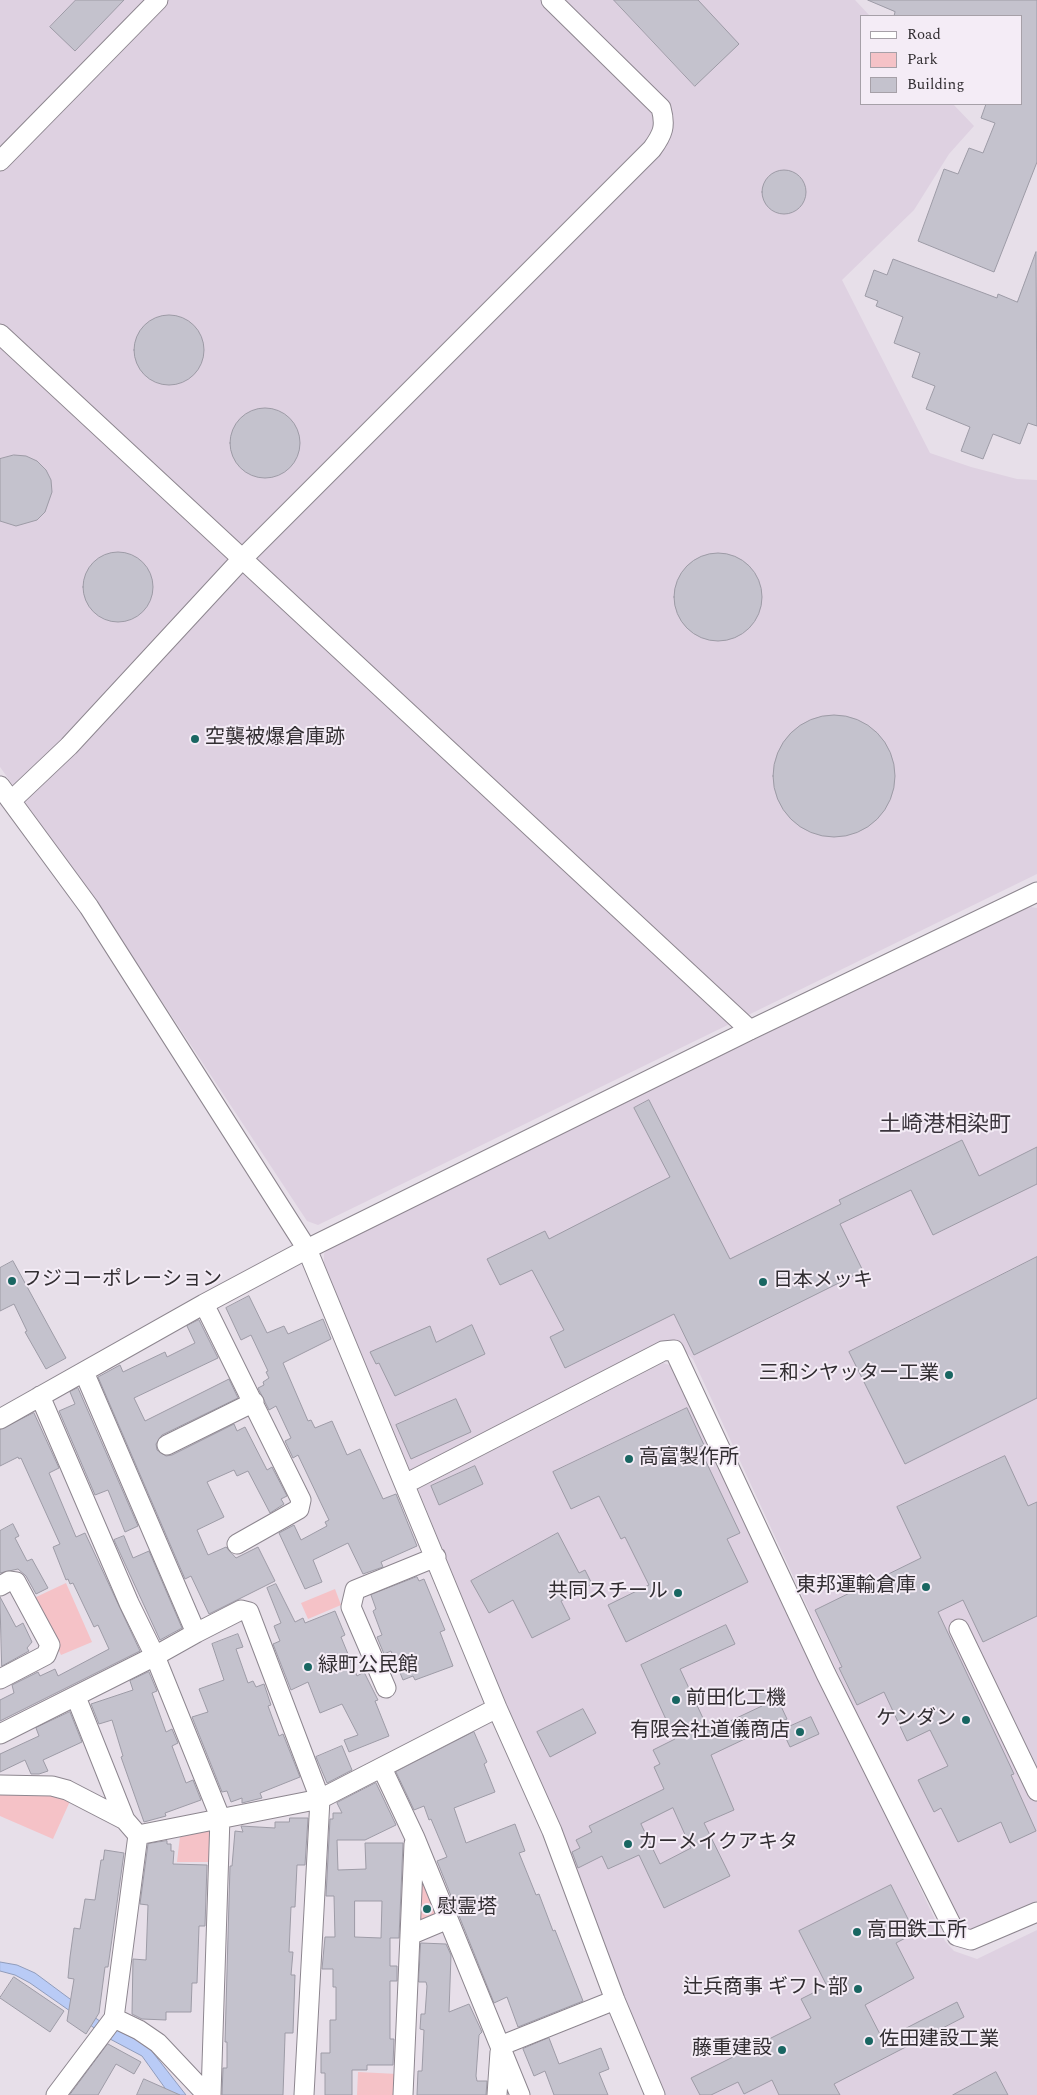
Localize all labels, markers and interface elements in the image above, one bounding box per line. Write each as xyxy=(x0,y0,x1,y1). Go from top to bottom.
legend xyxy=(860,15,1022,105)
text: Road xyxy=(907,23,941,46)
text: Park xyxy=(907,48,938,71)
text: Building xyxy=(907,73,964,96)
place label: 空襲被爆倉庫跡 xyxy=(205,727,345,751)
marker: 空襲被爆倉庫跡 xyxy=(189,733,201,745)
district label: 土崎港相染町 xyxy=(879,1114,1011,1140)
place label: フジコーポレーション xyxy=(22,1269,222,1293)
place label: 日本メッキ xyxy=(773,1270,873,1294)
marker: フジコーポレーション xyxy=(6,1275,18,1287)
marker: 日本メッキ xyxy=(757,1276,769,1288)
place label: 三和シヤッター工業 xyxy=(759,1363,939,1387)
marker: 三和シヤッター工業 xyxy=(943,1369,955,1381)
place label: 高富製作所 xyxy=(639,1447,739,1471)
marker: 高富製作所 xyxy=(623,1453,635,1465)
place label: 東邦運輸倉庫 xyxy=(796,1575,916,1599)
place label: 共同スチール xyxy=(548,1581,668,1605)
marker: 東邦運輸倉庫 xyxy=(920,1581,932,1593)
marker: 共同スチール xyxy=(672,1587,684,1599)
place label: 緑町公民館 xyxy=(318,1655,418,1679)
marker: 緑町公民館 xyxy=(302,1661,314,1673)
place label: 前田化工機 xyxy=(686,1688,786,1712)
marker: 前田化工機 xyxy=(670,1694,682,1706)
place label: ケンダン xyxy=(876,1708,956,1732)
marker: ケンダン xyxy=(960,1714,972,1726)
place label: 有限会社道儀商店 xyxy=(630,1720,790,1744)
marker: 有限会社道儀商店 xyxy=(794,1726,806,1738)
place label: カーメイクアキタ xyxy=(638,1832,798,1856)
marker: カーメイクアキタ xyxy=(622,1838,634,1850)
place label: 慰霊塔 xyxy=(437,1897,497,1921)
marker: 慰霊塔 xyxy=(421,1903,433,1915)
place label: 高田鉄工所 xyxy=(867,1920,967,1944)
marker: 高田鉄工所 xyxy=(851,1926,863,1938)
place label: 辻兵商事 ギフト部 xyxy=(683,1977,848,2001)
marker: 辻兵商事 ギフト部 xyxy=(852,1983,864,1995)
place label: 佐田建設工業 xyxy=(879,2029,999,2053)
marker: 佐田建設工業 xyxy=(863,2035,875,2047)
place label: 藤重建設 xyxy=(692,2038,772,2062)
marker: 藤重建設 xyxy=(776,2044,788,2056)

